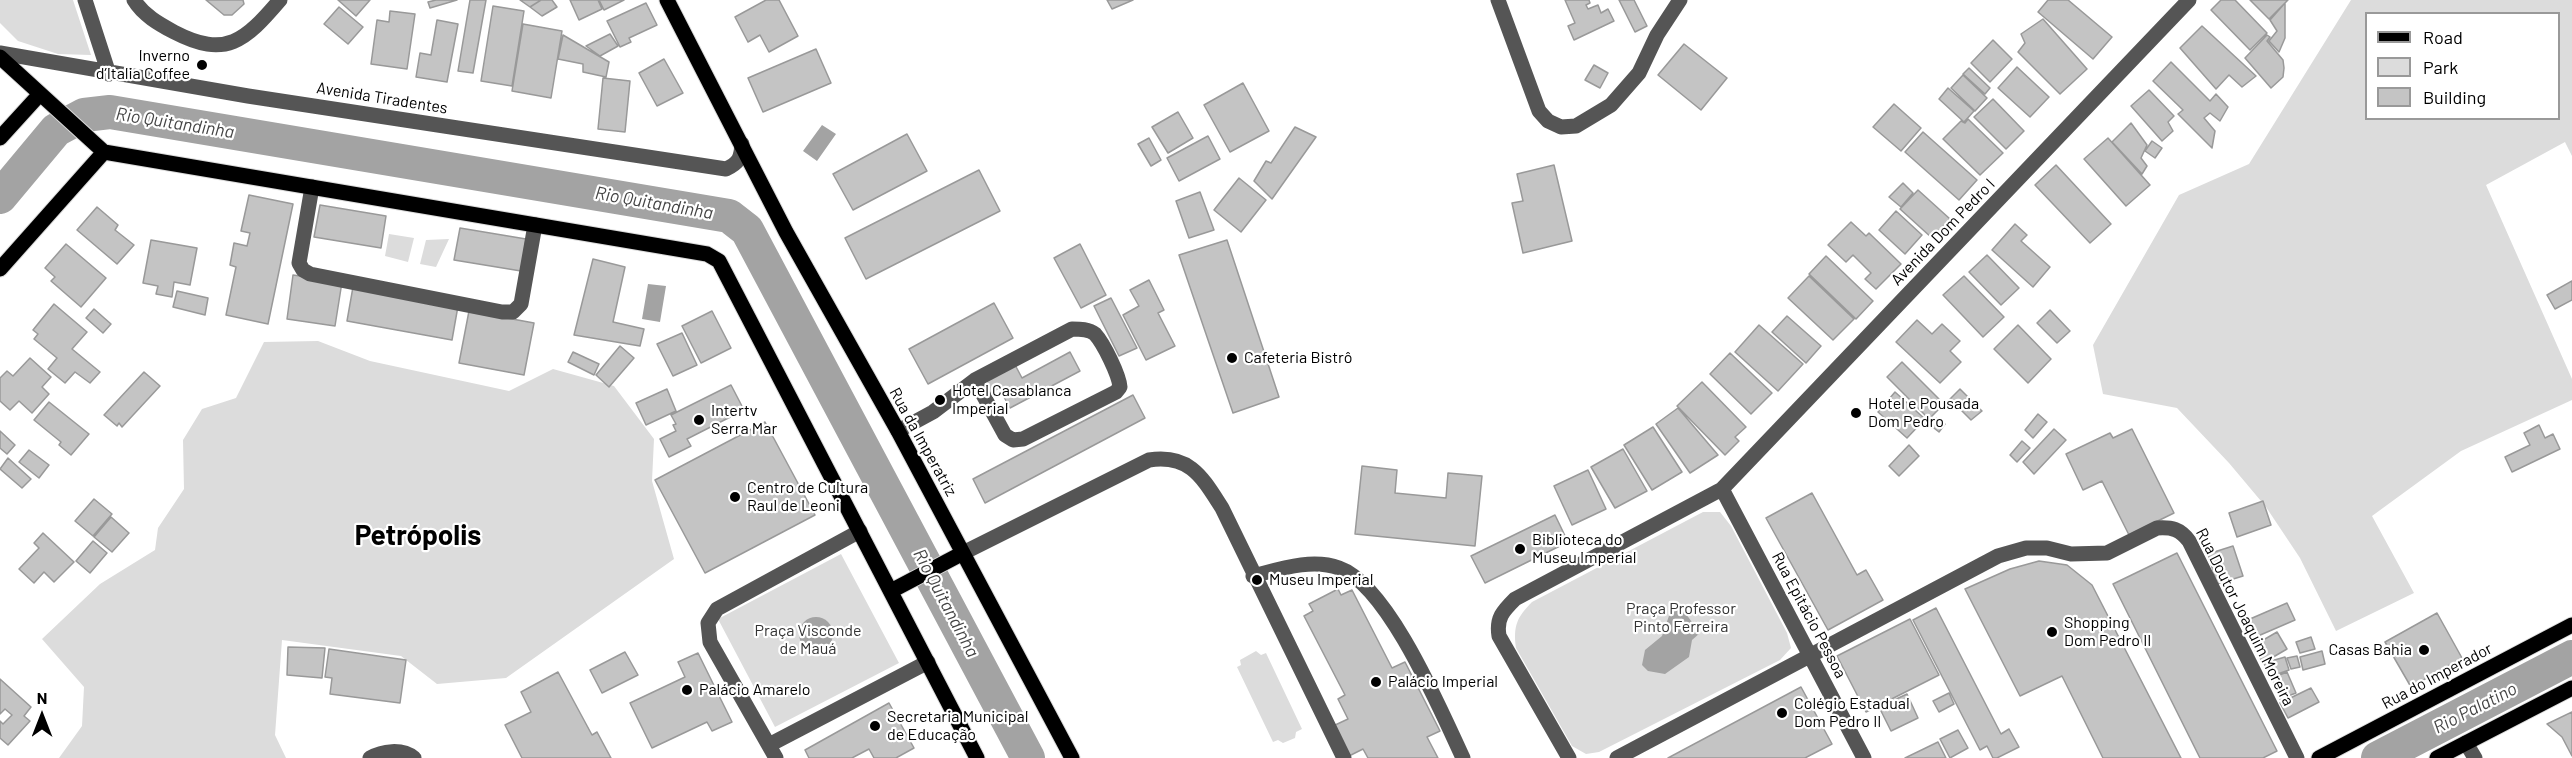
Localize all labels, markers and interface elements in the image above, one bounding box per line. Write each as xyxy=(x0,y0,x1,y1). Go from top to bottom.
legend xyxy=(2365,12,2560,120)
text: Road xyxy=(2423,26,2463,48)
place label: Inverno d’Italia Coffee xyxy=(96,46,190,84)
text: Park xyxy=(2423,56,2458,78)
marker: Inverno d’Italia Coffee xyxy=(195,58,209,72)
street label: Avenida Tiradentes xyxy=(315,78,449,118)
text: Building xyxy=(2423,86,2486,108)
water label: Rio Quitandinha xyxy=(114,103,236,143)
street label: Avenida Dom Pedro I xyxy=(1887,175,1999,289)
water label: Rio Quitandinha xyxy=(593,182,715,224)
place label: Cafeteria Bistrô xyxy=(1244,348,1352,368)
marker: Cafeteria Bistrô xyxy=(1225,351,1239,365)
place label: Hotel Casablanca Imperial xyxy=(952,381,1071,419)
street label: Rua da Imperatriz xyxy=(885,384,961,500)
marker: Hotel Casablanca Imperial xyxy=(933,393,947,407)
place label: Hotel e Pousada Dom Pedro xyxy=(1868,394,1979,432)
place label: Intertv Serra Mar xyxy=(711,401,777,439)
marker: Hotel e Pousada Dom Pedro xyxy=(1849,406,1863,420)
marker: Intertv Serra Mar xyxy=(692,413,706,427)
place label: Centro de Cultura Raul de Leoni xyxy=(747,478,868,516)
marker: Centro de Cultura Raul de Leoni xyxy=(728,490,742,504)
district label: Petrópolis xyxy=(355,519,481,553)
street label: Rua Doutor Joaquim Moreira xyxy=(2192,525,2298,709)
place label: Biblioteca do Museu Imperial xyxy=(1532,530,1636,568)
marker: Biblioteca do Museu Imperial xyxy=(1513,542,1527,556)
water label: Rio Quitandinha xyxy=(908,545,984,661)
street label: Rua Epitácio Pessoa xyxy=(1768,549,1850,681)
place label: Museu Imperial xyxy=(1269,570,1373,590)
marker: Museu Imperial xyxy=(1250,573,1264,587)
park label: Praça Professor Pinto Ferreira xyxy=(1626,599,1736,637)
place label: Shopping Dom Pedro II xyxy=(2064,613,2151,651)
park label: Praça Visconde de Mauá xyxy=(754,621,862,659)
marker: Shopping Dom Pedro II xyxy=(2045,625,2059,639)
street label: Rua do Imperador xyxy=(2379,639,2495,713)
place label: Casas Bahia xyxy=(2328,640,2412,660)
marker: Casas Bahia xyxy=(2417,643,2431,657)
place label: Palácio Imperial xyxy=(1388,672,1498,692)
marker: Palácio Imperial xyxy=(1369,675,1383,689)
water label: Rio Palatino xyxy=(2430,678,2520,738)
place label: Palácio Amarelo xyxy=(699,680,810,700)
marker: Palácio Amarelo xyxy=(680,683,694,697)
north arrow xyxy=(12,686,72,746)
text: N xyxy=(37,688,47,707)
place label: Colégio Estadual Dom Pedro II xyxy=(1794,694,1910,732)
marker: Colégio Estadual Dom Pedro II xyxy=(1775,706,1789,720)
place label: Secretaria Municipal de Educação xyxy=(887,707,1028,745)
marker: Secretaria Municipal de Educação xyxy=(868,719,882,733)

